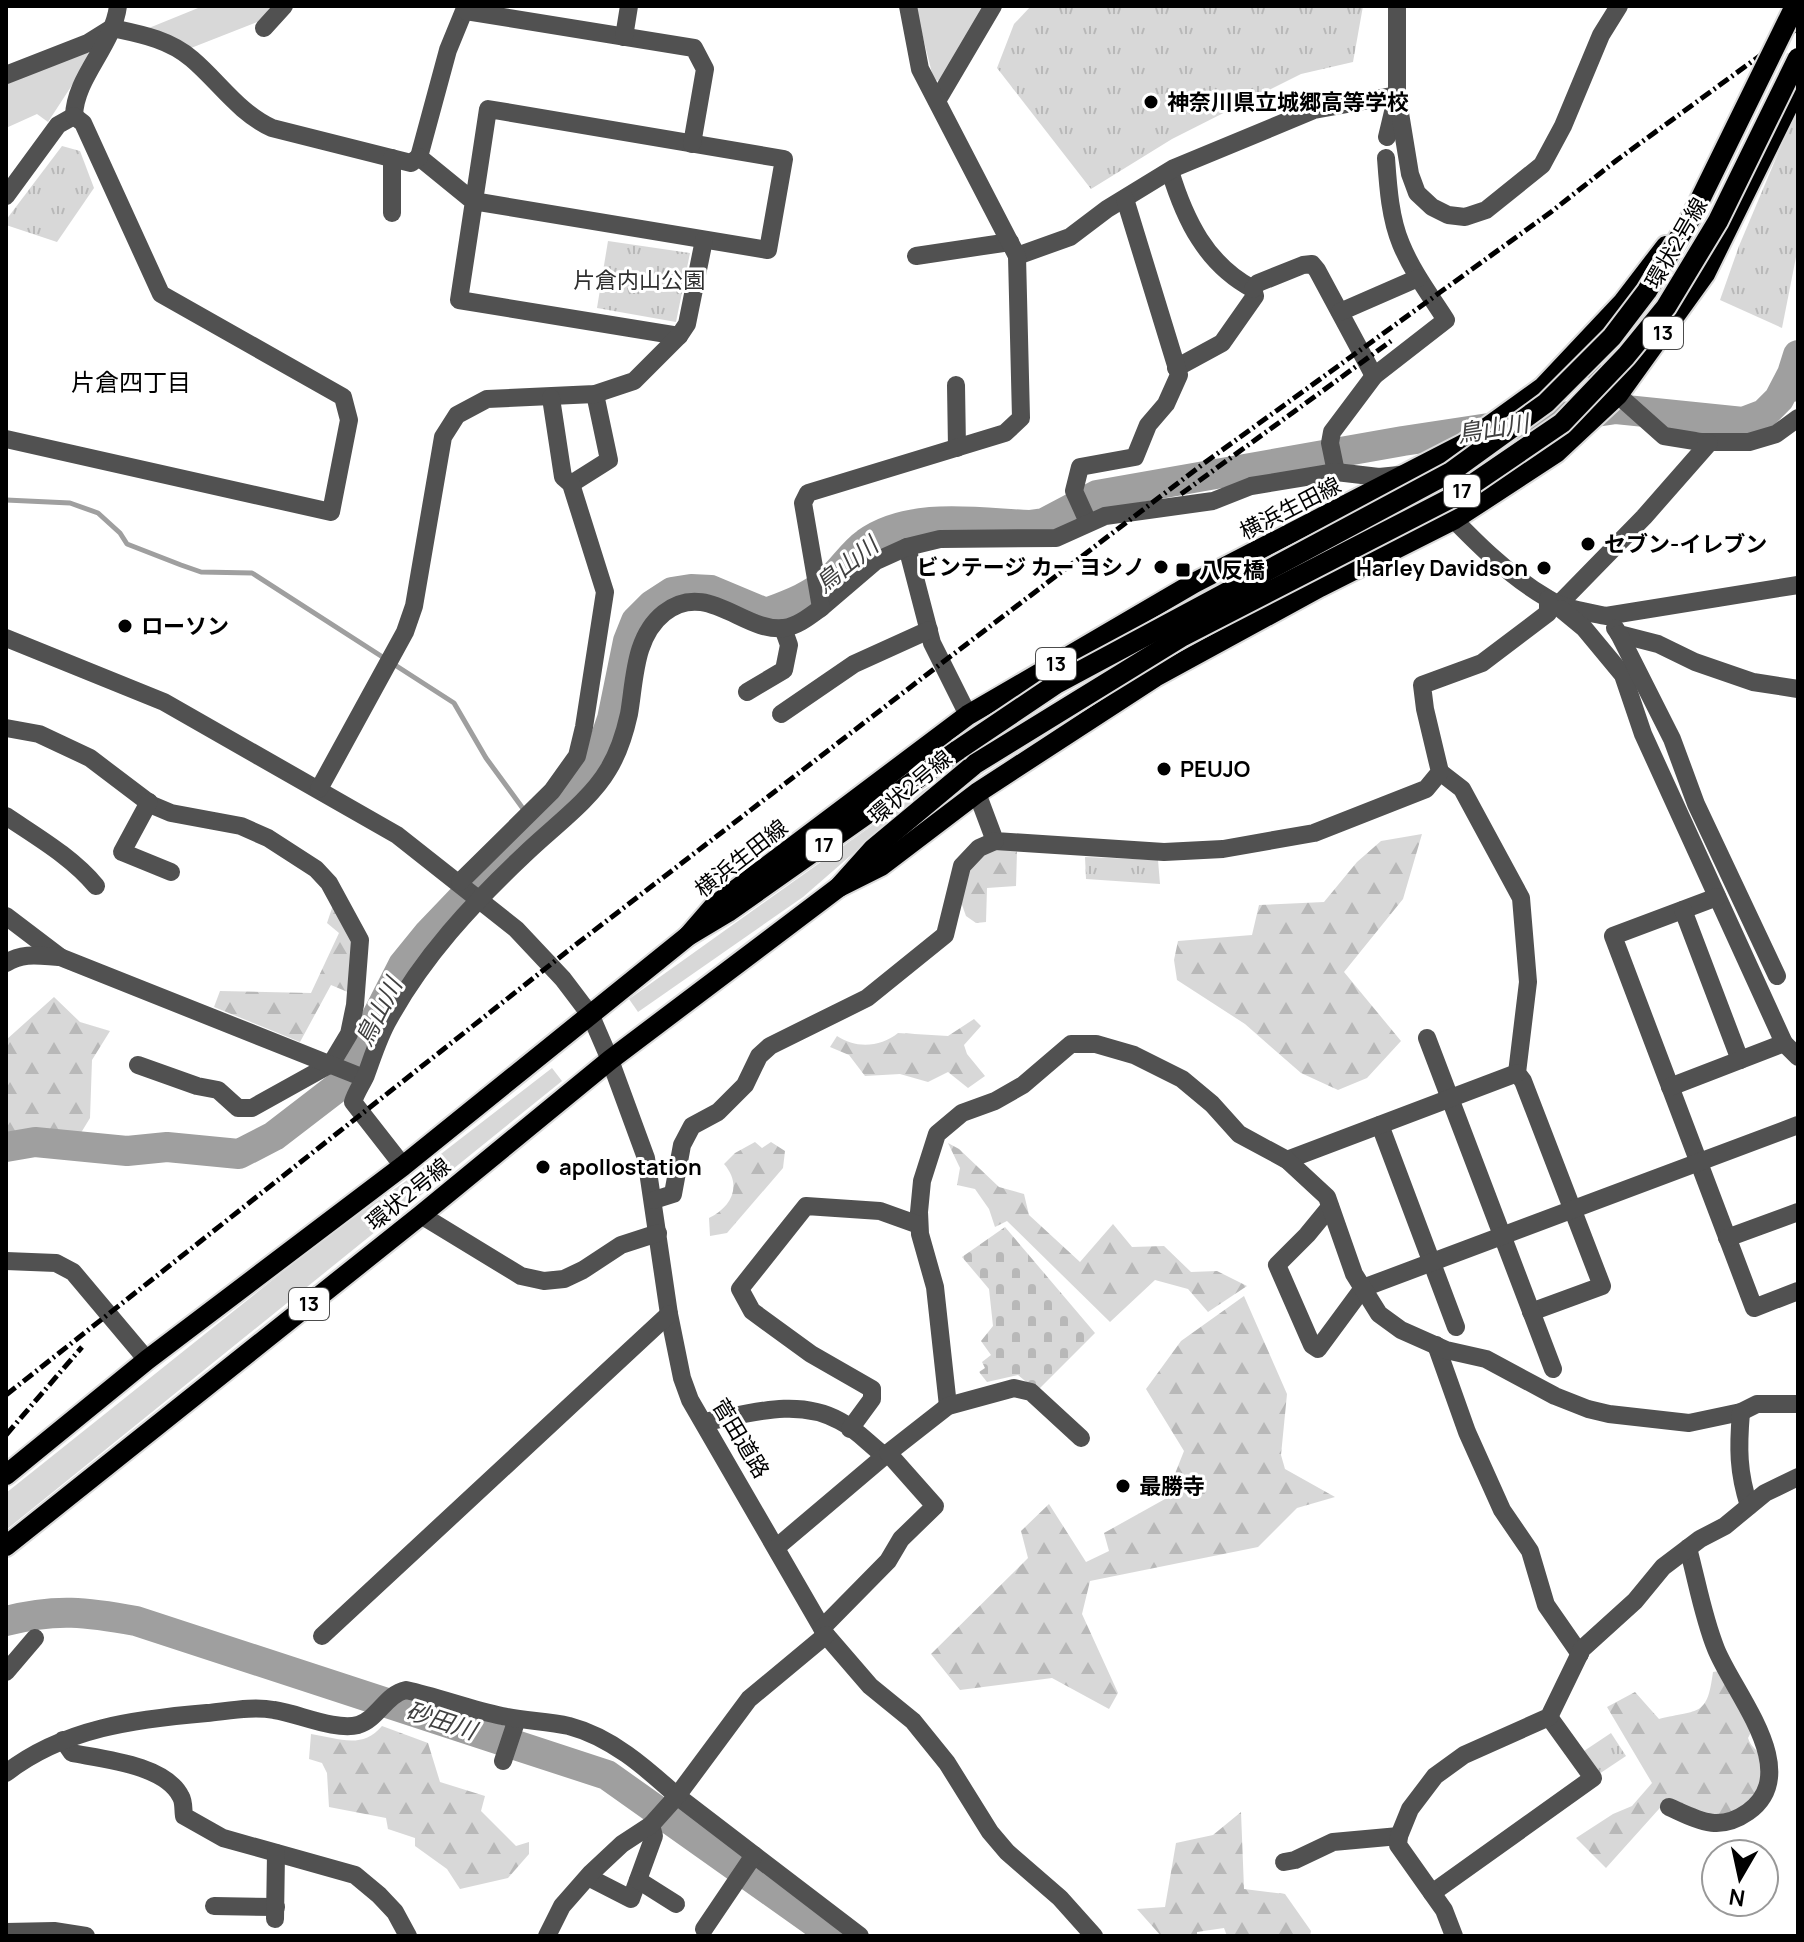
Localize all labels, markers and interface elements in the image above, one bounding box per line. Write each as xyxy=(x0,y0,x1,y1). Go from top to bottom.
place label: 神奈川県立城郷高等学校 xyxy=(1167,87,1409,117)
marker: 神奈川県立城郷高等学校 xyxy=(1142,93,1160,111)
street label: 環状2号線 xyxy=(1638,192,1714,294)
park label: 片倉内山公園 xyxy=(573,265,705,295)
road number: 13 xyxy=(1643,317,1683,349)
district label: 片倉四丁目 xyxy=(71,365,191,398)
water label: 鳥山川 xyxy=(1455,405,1534,449)
street label: 横浜生田線 xyxy=(1234,470,1346,546)
road number: 17 xyxy=(1444,475,1480,507)
water label: 鳥山川 xyxy=(808,526,887,599)
place label: セブン-イレブン xyxy=(1604,529,1767,559)
marker: セブン-イレブン xyxy=(1579,535,1597,553)
place label: ビンテージ カー ヨシノ xyxy=(917,552,1145,582)
place label: Harley Davidson xyxy=(1356,553,1528,583)
place label: 八反橋 xyxy=(1199,555,1265,585)
marker: ビンテージ カー ヨシノ xyxy=(1152,558,1170,576)
marker: Harley Davidson xyxy=(1535,559,1553,577)
marker: 八反橋 xyxy=(1174,561,1192,579)
place label: ローソン xyxy=(141,611,229,641)
marker: ローソン xyxy=(116,617,134,635)
road number: 13 xyxy=(1036,648,1076,680)
street label: 環状2号線 xyxy=(862,743,958,831)
place label: PEUJO xyxy=(1180,754,1250,784)
marker: PEUJO xyxy=(1155,760,1173,778)
street label: 横浜生田線 xyxy=(688,812,794,904)
road number: 17 xyxy=(806,829,842,861)
water label: 鳥山川 xyxy=(347,969,410,1051)
street label: 環状2号線 xyxy=(359,1151,457,1237)
place label: apollostation xyxy=(559,1152,702,1182)
marker: apollostation xyxy=(534,1158,552,1176)
road number: 13 xyxy=(289,1288,329,1320)
street label: 菅田道路 xyxy=(705,1393,777,1483)
place label: 最勝寺 xyxy=(1139,1471,1205,1501)
marker: 最勝寺 xyxy=(1114,1477,1132,1495)
water label: 砂田川 xyxy=(402,1693,484,1747)
north arrow xyxy=(1700,1838,1780,1918)
text: N xyxy=(1727,1882,1747,1914)

